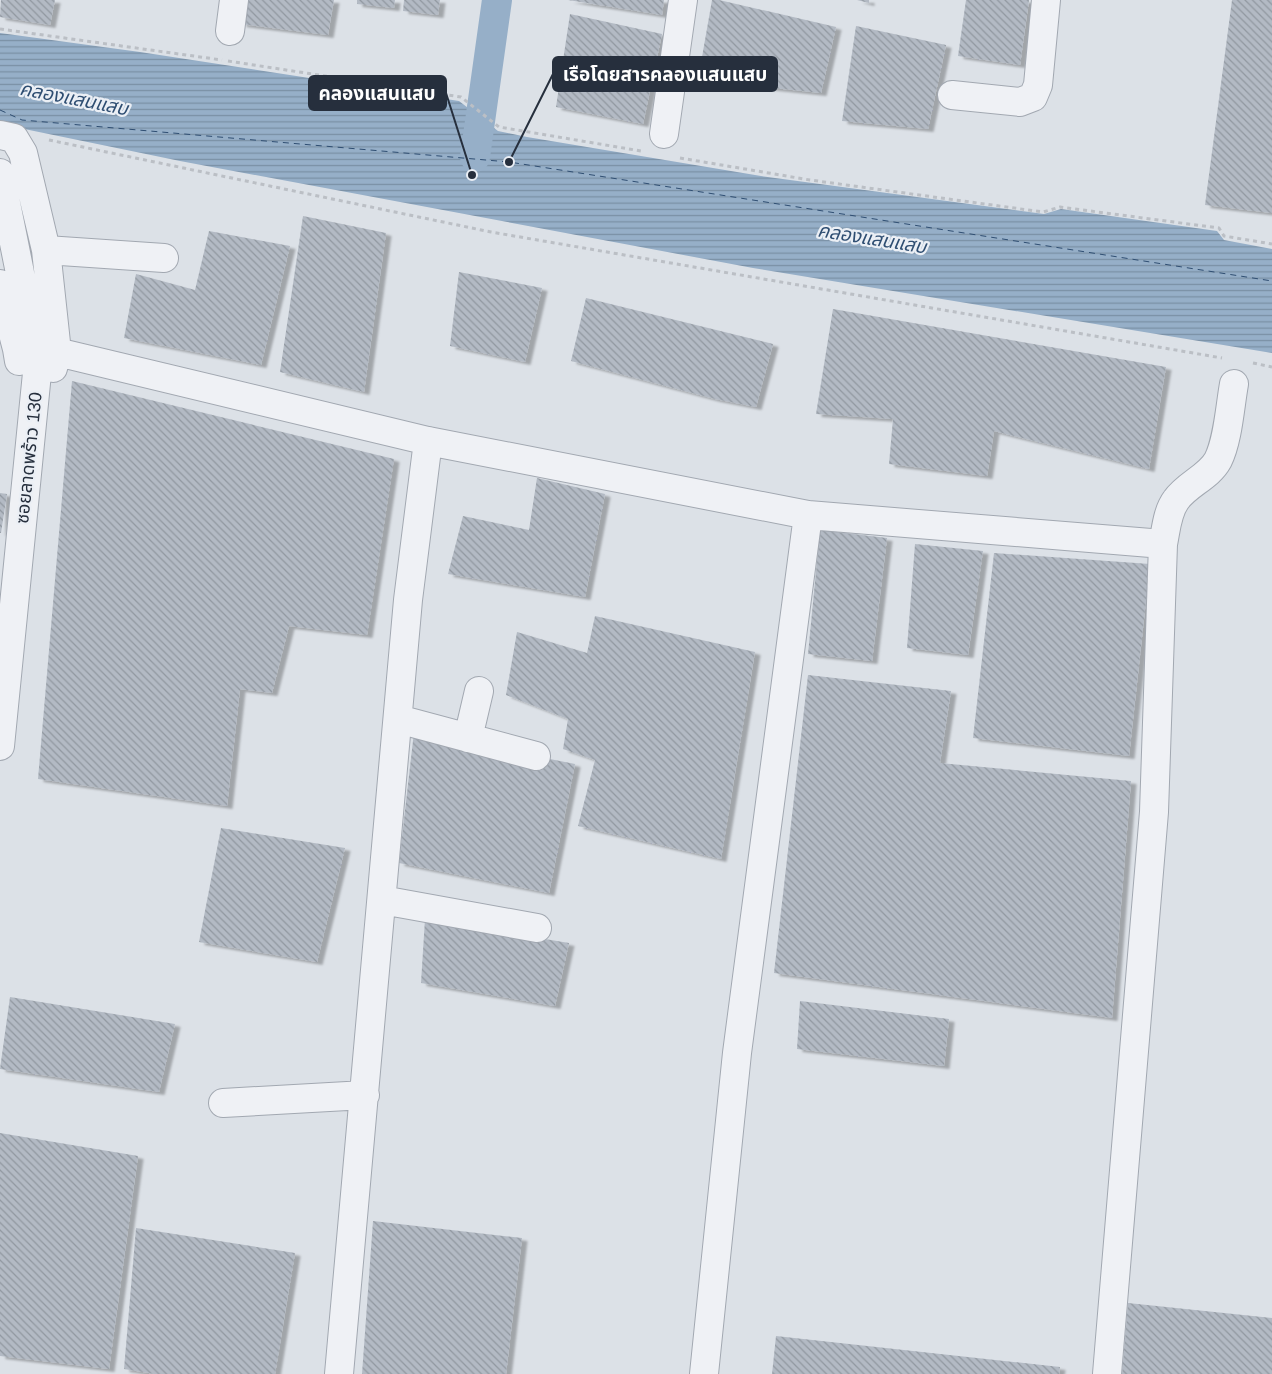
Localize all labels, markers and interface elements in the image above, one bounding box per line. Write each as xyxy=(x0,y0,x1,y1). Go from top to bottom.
callout: เรือโดยสารคลองแสนแสบ xyxy=(553,57,777,91)
text: เรือโดยสารคลองแสนแสบ xyxy=(563,64,767,85)
callout: คลองแสนแสบ xyxy=(309,76,446,110)
water label: คลองแสนแสบ xyxy=(18,78,131,120)
text: คลองแสนแสบ xyxy=(318,83,436,104)
water label: คลองแสนแสบ xyxy=(816,220,929,258)
street label: ซอยลาดพร้าว 130 xyxy=(12,391,46,525)

